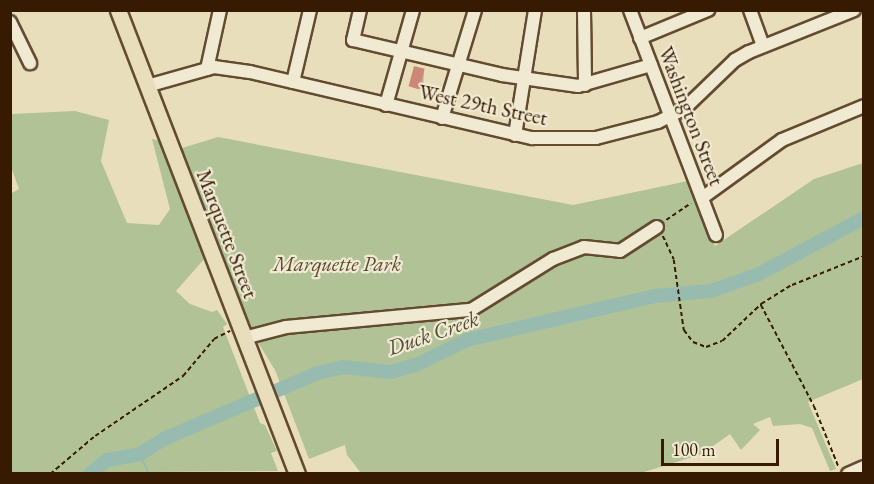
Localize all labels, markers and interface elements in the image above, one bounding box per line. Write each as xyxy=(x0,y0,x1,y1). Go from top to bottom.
street label: Washington Street xyxy=(653,43,729,189)
street label: West 29th Street xyxy=(416,79,550,131)
street label: Marquette Street xyxy=(191,166,263,302)
park label: Marquette Park xyxy=(273,251,401,277)
water label: Duck Creek xyxy=(384,305,482,361)
scale bar xyxy=(664,427,782,465)
text: 100 m xyxy=(672,438,716,461)

